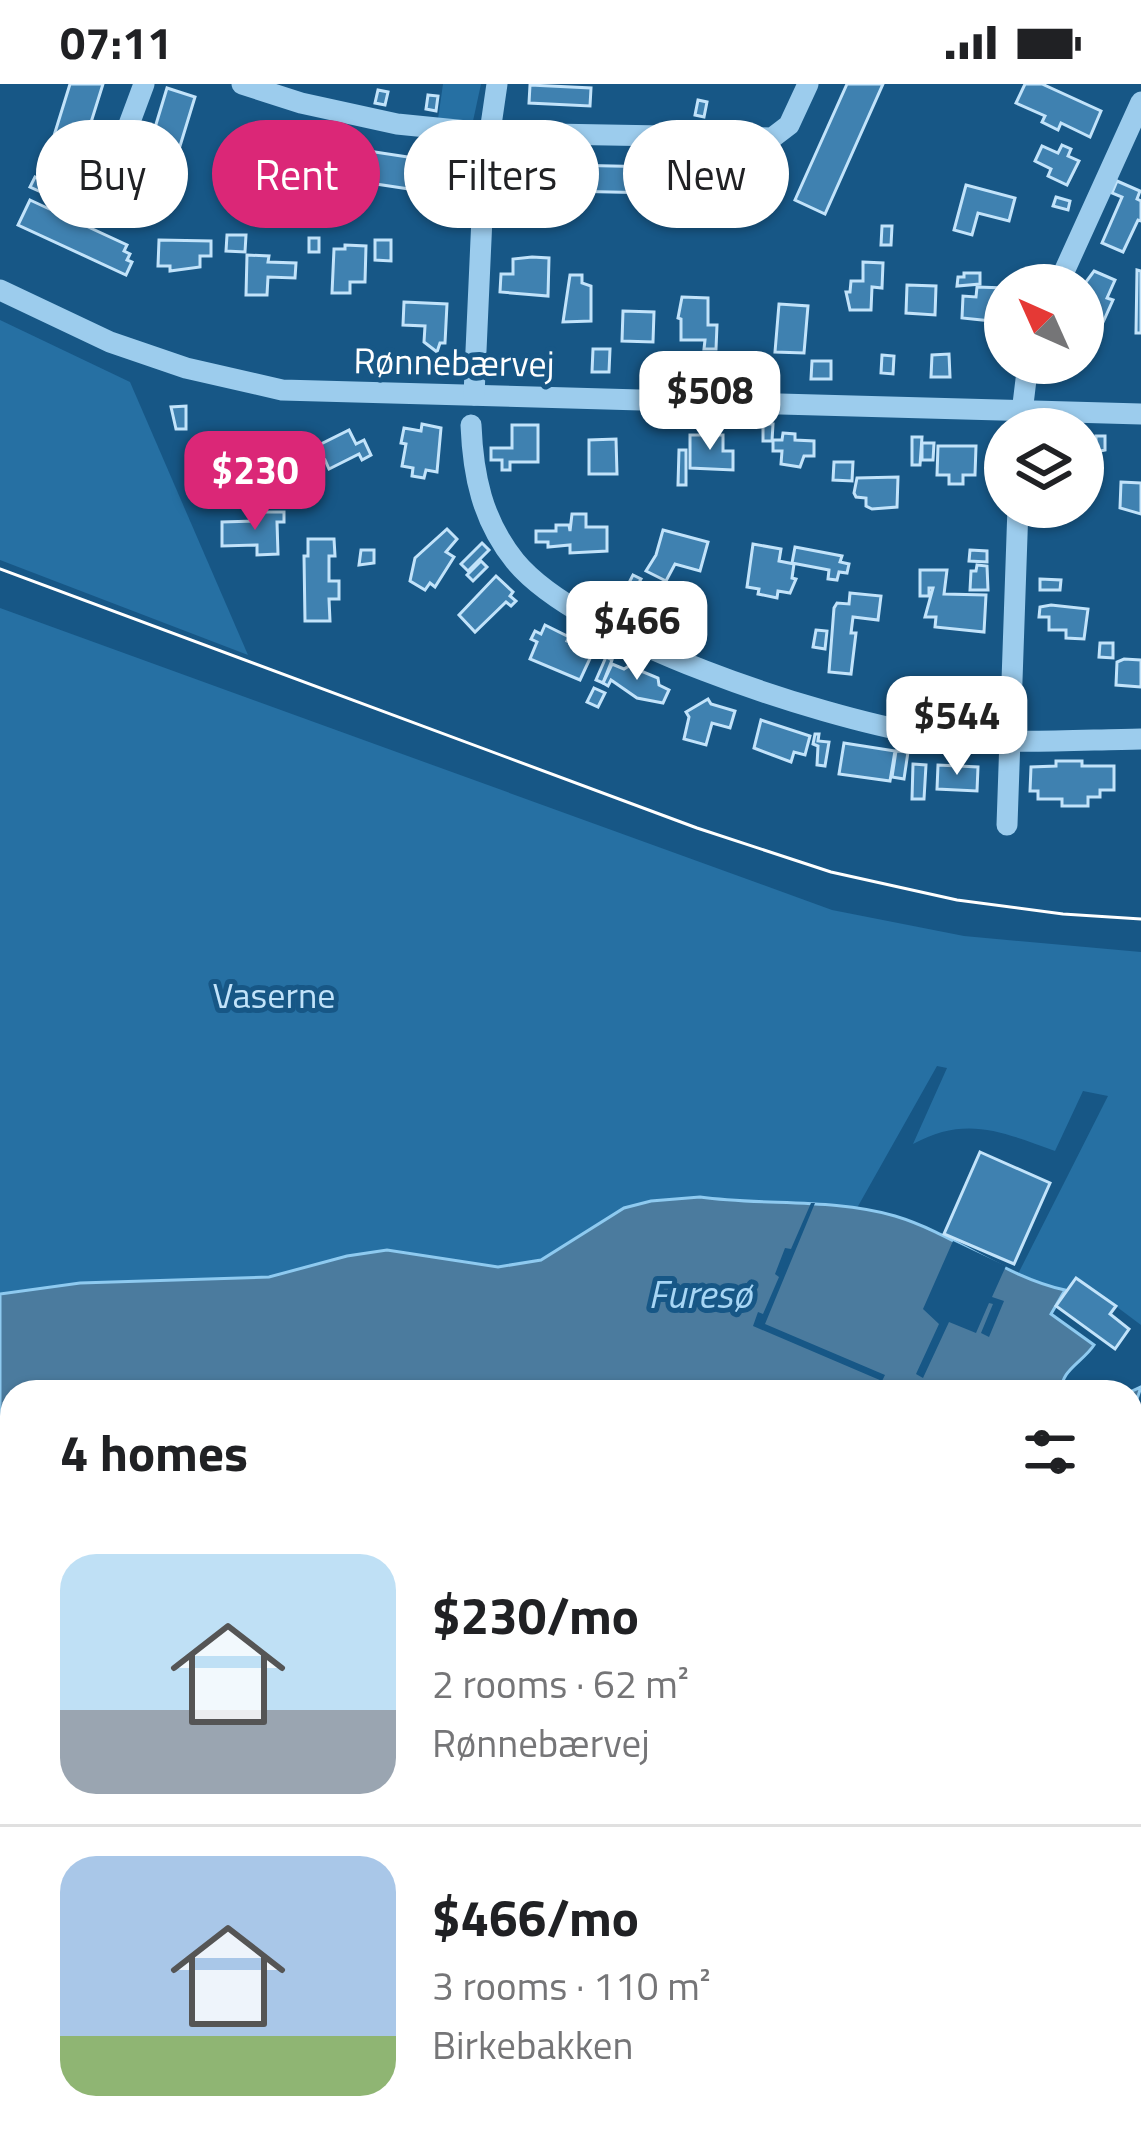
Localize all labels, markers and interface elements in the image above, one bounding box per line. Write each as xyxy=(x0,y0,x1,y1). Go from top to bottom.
text: 07:11 xyxy=(60,8,172,76)
chip: Buy xyxy=(36,120,188,228)
chip: Rent xyxy=(212,120,380,228)
chip: Filters xyxy=(404,120,599,228)
chip: New xyxy=(623,120,789,228)
north arrow xyxy=(984,264,1104,384)
map controls xyxy=(984,264,1104,528)
street label: Rønnebærvej xyxy=(353,332,555,391)
pin: $508 xyxy=(639,351,781,453)
text: $508 xyxy=(666,360,754,419)
button: layers xyxy=(984,408,1104,528)
pin: $230 xyxy=(184,431,326,533)
text: $230 xyxy=(211,440,299,499)
pin: $466 xyxy=(566,581,708,683)
text: $466 xyxy=(593,590,681,649)
pin: $544 xyxy=(886,676,1028,778)
text: $544 xyxy=(913,685,1001,744)
park label: Vaserne xyxy=(213,967,335,1022)
water label: Furesø xyxy=(648,1264,755,1323)
text: 4 homes xyxy=(60,1413,248,1491)
icon: filters xyxy=(1017,1419,1083,1485)
text: $230/mo xyxy=(432,1576,639,1654)
icon: home xyxy=(156,1602,300,1746)
text: 2 rooms · 62 m² xyxy=(432,1654,689,1713)
text: Rønnebærvej xyxy=(432,1713,650,1772)
text: $466/mo xyxy=(432,1878,639,1956)
icon: home xyxy=(156,1904,300,2048)
text: 3 rooms · 110 m² xyxy=(432,1956,711,2015)
text: Birkebakken xyxy=(432,2015,633,2074)

